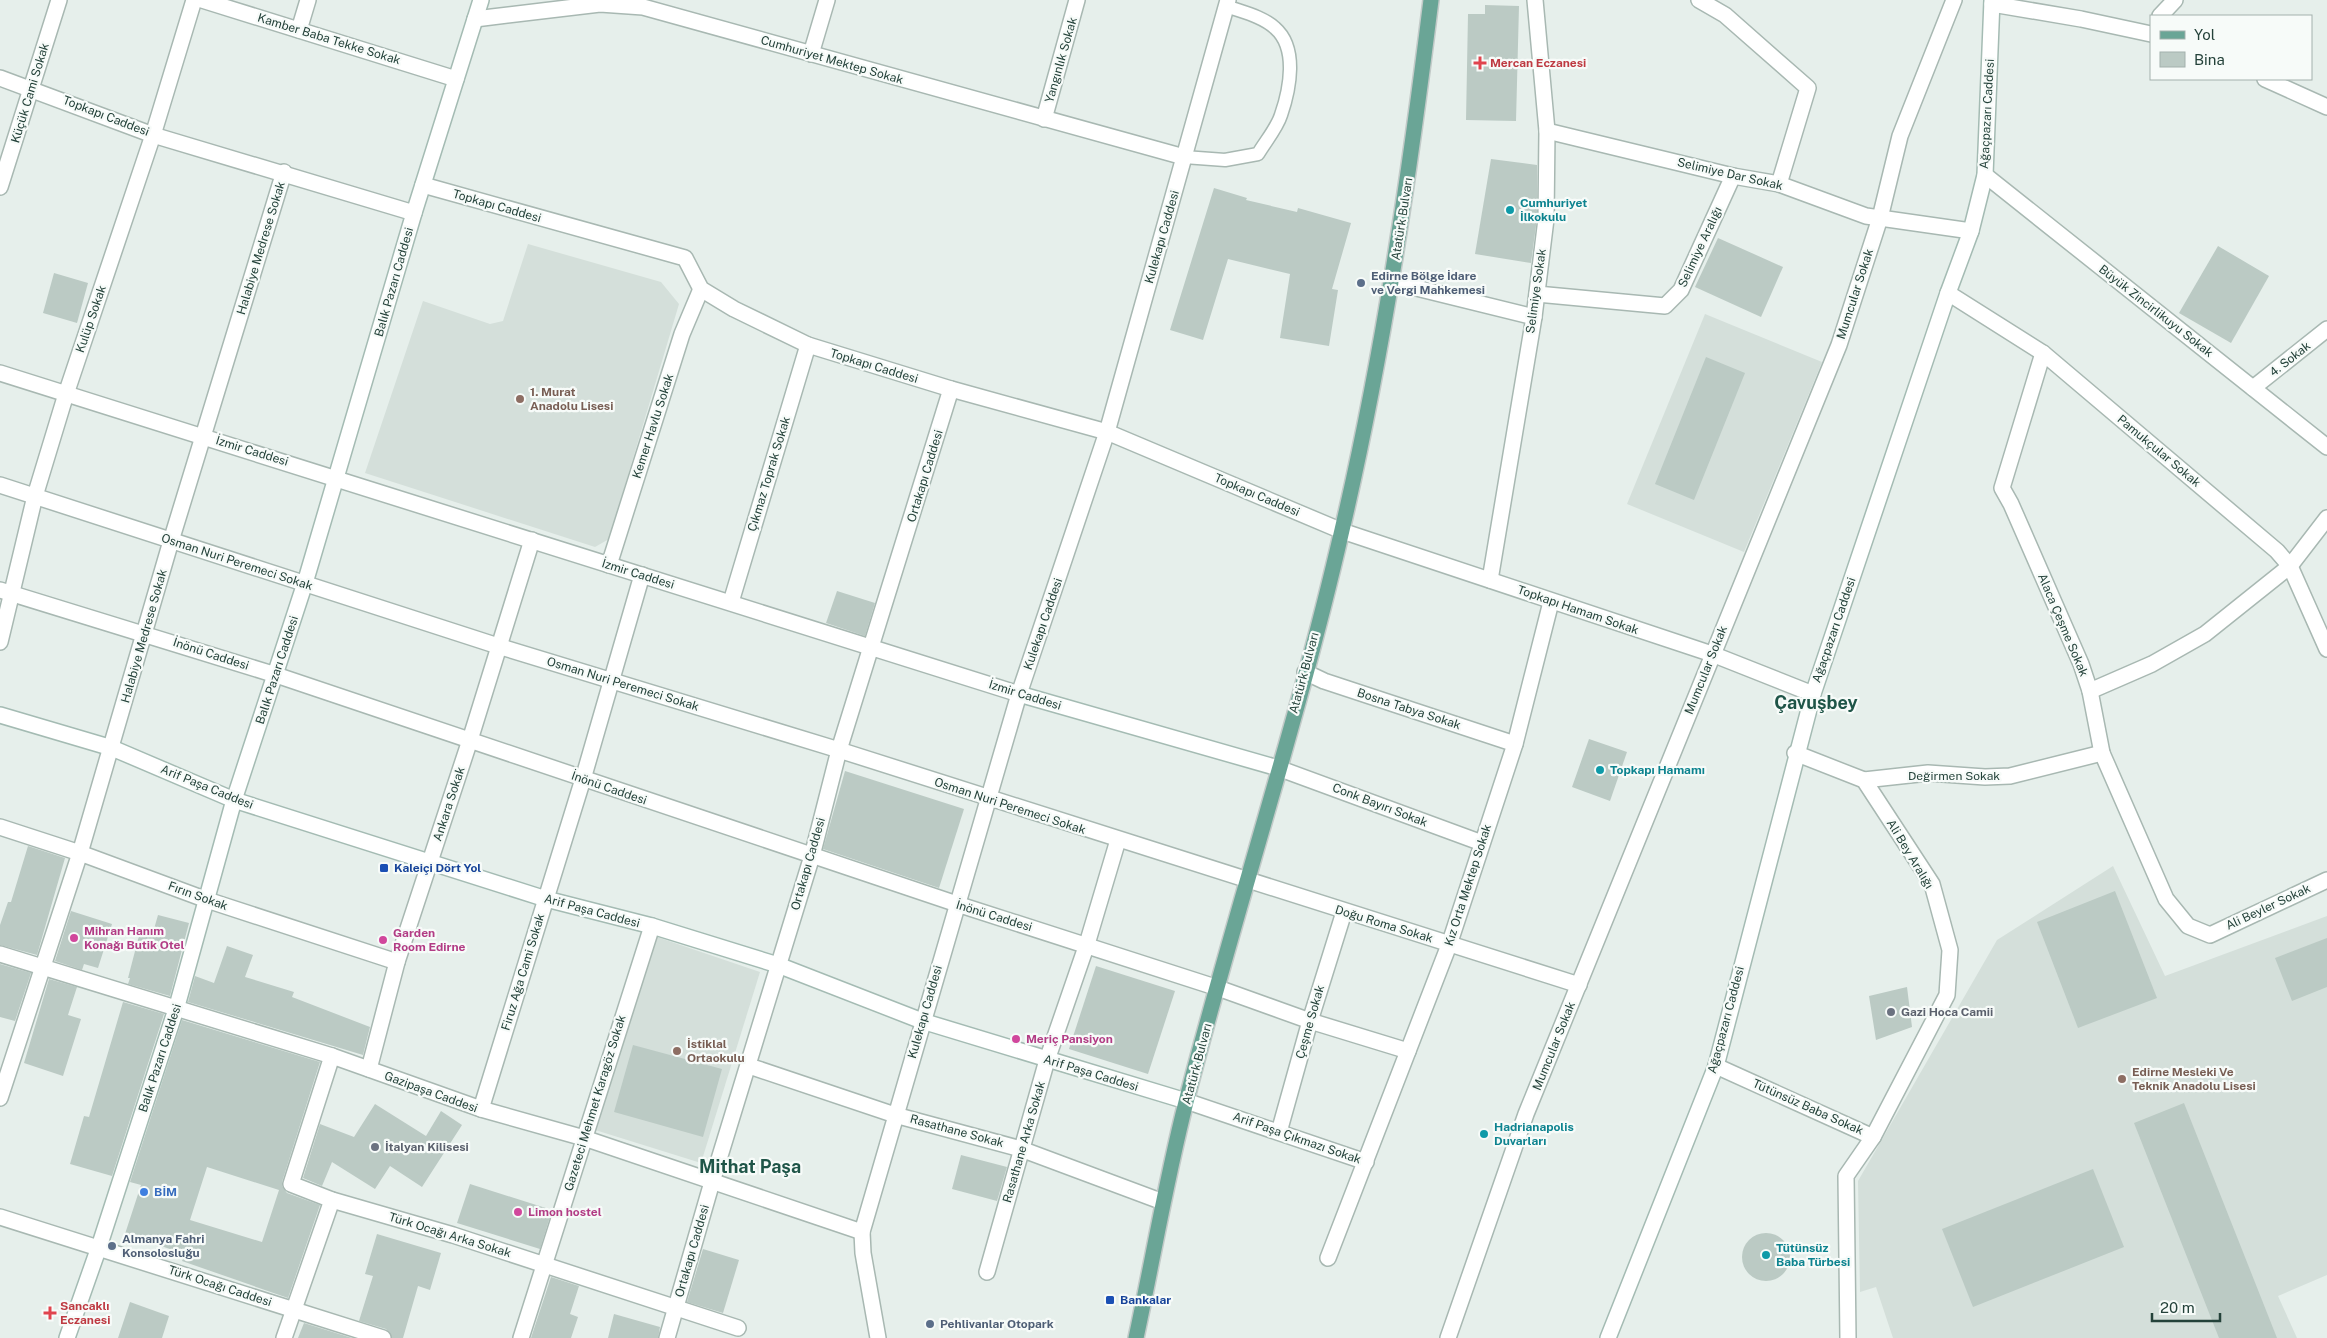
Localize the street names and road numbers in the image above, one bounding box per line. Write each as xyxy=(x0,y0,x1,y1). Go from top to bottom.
street label: Kamber Baba Tekke Sokak xyxy=(256,11,402,68)
street label: Yangınlık Sokak xyxy=(1042,15,1080,104)
street label: Cumhuriyet Mektep Sokak xyxy=(759,33,905,87)
street label: Küçük Cami Sokak xyxy=(8,41,52,145)
street label: Ağaçpazarı Caddesi xyxy=(1977,59,1997,169)
street label: Topkapı Caddesi xyxy=(61,93,151,139)
street label: Selimiye Dar Sokak xyxy=(1676,155,1784,193)
street label: Atatürk Bulvarı xyxy=(1389,177,1415,261)
street label: Halabiye Medrese Sokak xyxy=(234,179,288,316)
street label: Topkapı Caddesi xyxy=(451,187,543,225)
street label: Kulekapı Caddesi xyxy=(1142,189,1182,285)
street label: Selimiye Aralığı xyxy=(1675,205,1725,289)
street label: Balık Pazarı Caddesi xyxy=(372,226,416,338)
street label: Selimiye Sokak xyxy=(1523,247,1549,334)
street label: Mumcular Sokak xyxy=(1834,247,1876,341)
street label: Büyük Zincirlikuyu Sokak xyxy=(2096,262,2216,360)
street label: Kulüp Sokak xyxy=(73,283,109,354)
street label: 4. Sokak xyxy=(2267,339,2313,379)
street label: Topkapı Caddesi xyxy=(828,346,920,386)
street label: Kemer Havlu Sokak xyxy=(629,372,677,480)
street label: Pamukçular Sokak xyxy=(2115,412,2204,490)
street label: Çıkmaz Toprak Sokak xyxy=(745,415,793,533)
street label: Ortakapı Caddesi xyxy=(904,428,946,524)
street label: İzmir Caddesi xyxy=(214,433,290,469)
street label: Topkapı Caddesi xyxy=(1212,471,1302,519)
street label: Osman Nuri Peremeci Sokak xyxy=(160,531,315,593)
street label: İzmir Caddesi xyxy=(600,556,676,592)
street label: Halabiye Medrese Sokak xyxy=(118,567,170,704)
street label: Alaca Çeşme Sokak xyxy=(2035,571,2091,679)
street label: Kulekapı Caddesi xyxy=(1021,576,1065,672)
street label: Ağaçpazarı Caddesi xyxy=(1809,576,1859,684)
street label: Topkapı Hamam Sokak xyxy=(1516,583,1641,637)
street label: Balık Pazarı Caddesi xyxy=(253,614,301,726)
street label: Mumcular Sokak xyxy=(1682,623,1730,716)
street label: Atatürk Bulvarı xyxy=(1286,631,1322,715)
street label: İnönü Caddesi xyxy=(171,635,251,673)
street label: Osman Nuri Peremeci Sokak xyxy=(545,654,701,714)
street label: İzmir Caddesi xyxy=(987,677,1063,713)
street label: Bosna Tabya Sokak xyxy=(1355,686,1463,732)
street label: Arif Paşa Caddesi xyxy=(159,762,255,812)
street label: Ankara Sokak xyxy=(430,765,468,843)
street label: İnönü Caddesi xyxy=(569,769,649,807)
street label: Değirmen Sokak xyxy=(1908,769,2000,783)
street label: Osman Nuri Peremeci Sokak xyxy=(933,775,1088,837)
street label: Conk Bayırı Sokak xyxy=(1330,780,1430,830)
street label: Ortakapı Caddesi xyxy=(788,816,828,912)
street label: Ali Bey Aralığı xyxy=(1884,817,1936,891)
street label: Kız Orta Mektep Sokak xyxy=(1442,822,1494,948)
street label: Fırın Sokak xyxy=(166,879,230,913)
street label: Ali Beyler Sokak xyxy=(2223,881,2313,933)
street label: Arif Paşa Caddesi xyxy=(543,891,641,931)
street label: İnönü Caddesi xyxy=(954,898,1034,934)
street label: Doğu Roma Sokak xyxy=(1333,902,1435,946)
street label: Firuz Ağa Cami Sokak xyxy=(499,912,548,1032)
street label: Kulekapı Caddesi xyxy=(905,964,945,1060)
street label: Ağaçpazarı Caddesi xyxy=(1705,965,1747,1075)
street label: Çeşme Sokak xyxy=(1293,983,1327,1060)
street label: Mumcular Sokak xyxy=(1530,999,1578,1092)
street label: Balık Pazarı Caddesi xyxy=(136,1002,184,1114)
street label: Gazeteci Mehmet Karagöz Sokak xyxy=(562,1013,629,1193)
street label: Atatürk Bulvarı xyxy=(1179,1022,1215,1106)
street label: Arif Paşa Caddesi xyxy=(1042,1052,1140,1094)
street label: Gazipaşa Caddesi xyxy=(382,1069,480,1115)
street label: Tütünsüz Baba Sokak xyxy=(1750,1076,1866,1138)
street label: Rasathane Arka Sokak xyxy=(1000,1079,1048,1204)
street label: Arif Paşa Çıkmazı Sokak xyxy=(1231,1109,1363,1167)
street label: Rasathane Sokak xyxy=(909,1112,1006,1150)
street label: Ortakapı Caddesi xyxy=(672,1203,712,1299)
street label: Türk Ocağı Arka Sokak xyxy=(387,1210,513,1260)
street label: Türk Ocağı Caddesi xyxy=(167,1263,273,1309)

